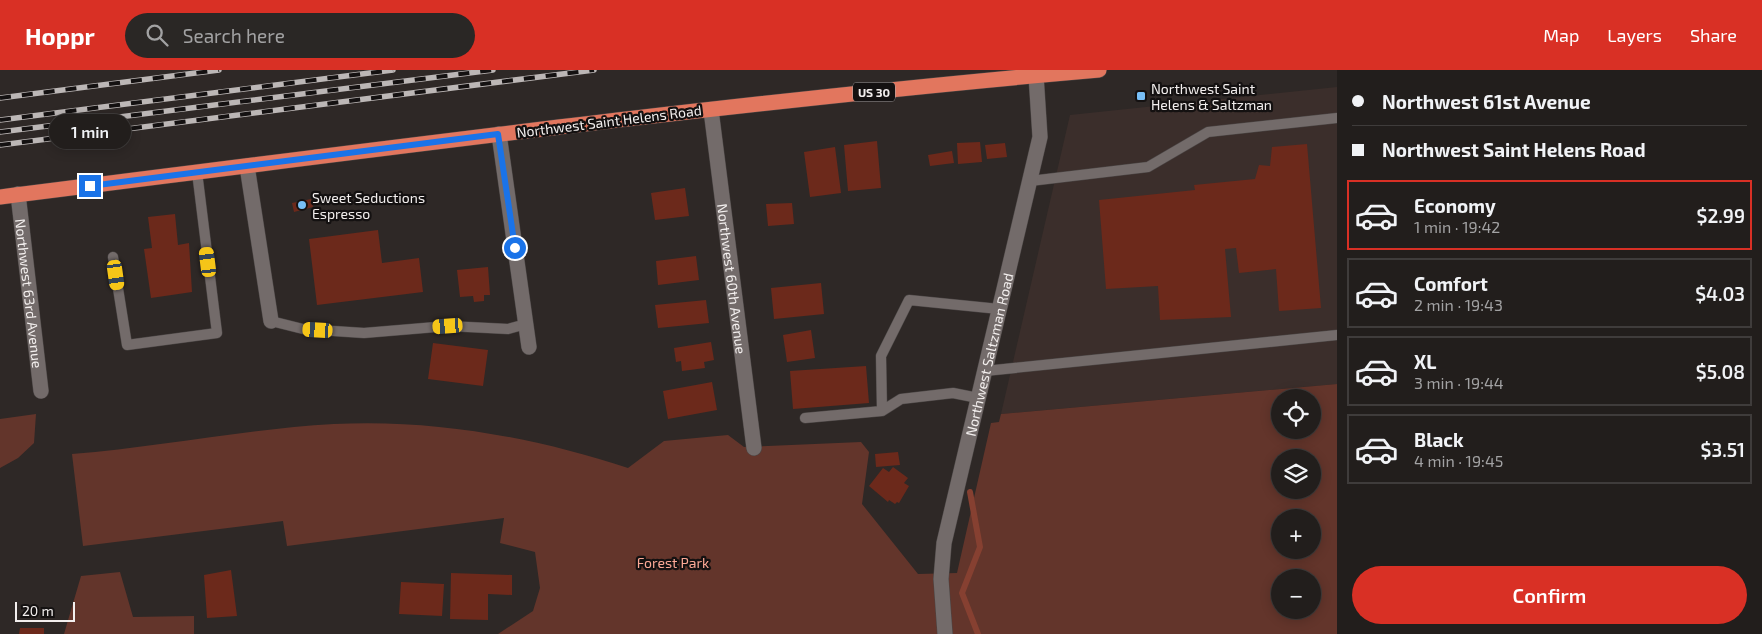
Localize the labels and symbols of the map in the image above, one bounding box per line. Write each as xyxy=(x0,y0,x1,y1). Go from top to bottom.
place label: Northwest Saint Helens & Saltzman xyxy=(1151,80,1272,113)
road number: US 30 xyxy=(853,83,895,102)
marker: Northwest Saint Helens & Saltzman xyxy=(1135,90,1147,102)
street label: Northwest Saint Helens Road xyxy=(516,101,702,141)
callout: 1 min xyxy=(49,114,131,148)
route end xyxy=(79,175,101,197)
place label: Sweet Seductions Espresso xyxy=(312,189,425,222)
marker: Sweet Seductions Espresso xyxy=(296,199,308,211)
street label: Northwest 60th Avenue xyxy=(714,203,750,355)
street label: Northwest 63rd Avenue xyxy=(12,218,47,369)
route start xyxy=(504,237,526,259)
car xyxy=(198,246,217,278)
car xyxy=(106,259,125,291)
street label: Northwest Saltzman Road xyxy=(961,271,1016,438)
car xyxy=(432,317,463,335)
car xyxy=(302,322,333,338)
park label: Forest Park xyxy=(637,554,709,571)
scale bar xyxy=(15,599,75,622)

